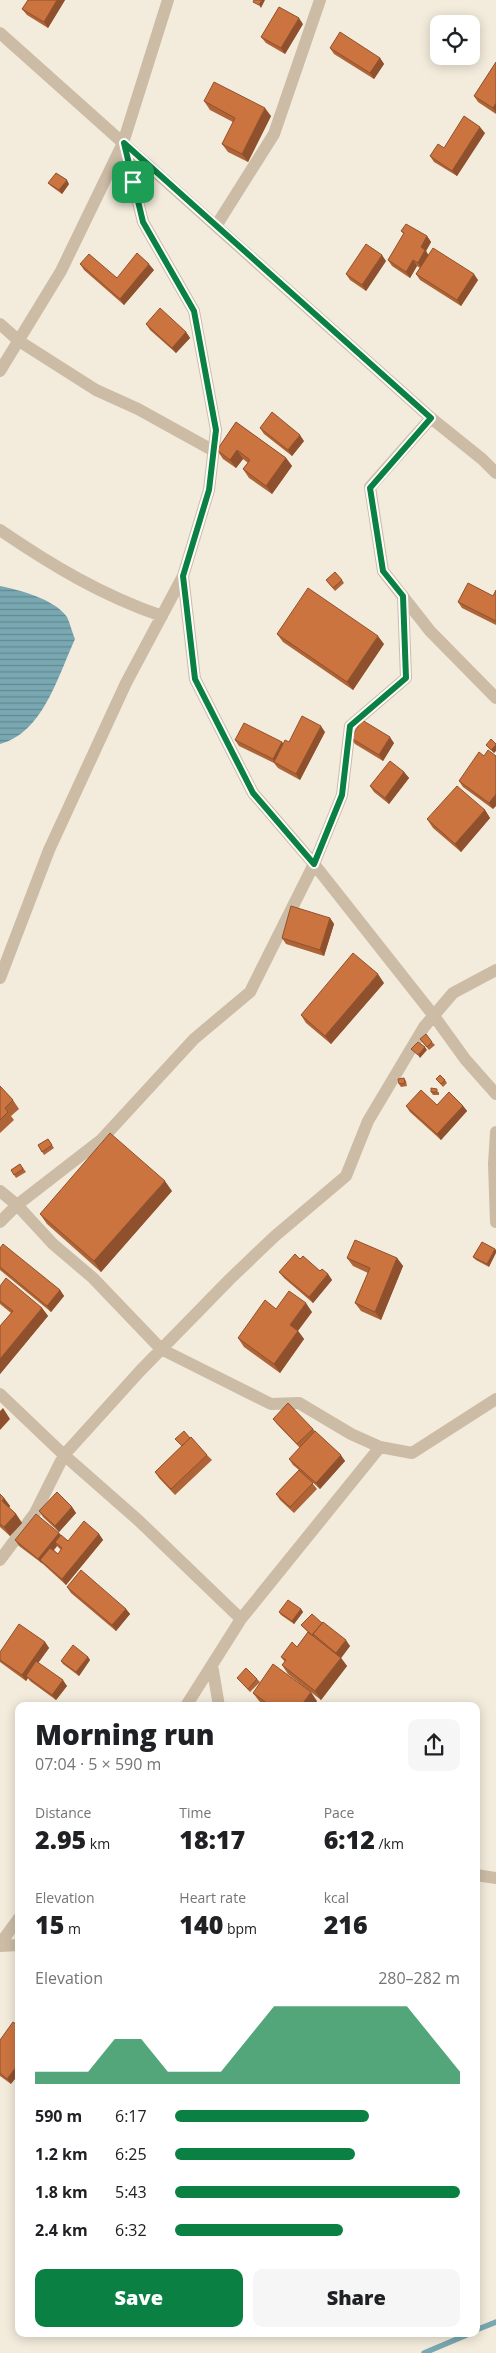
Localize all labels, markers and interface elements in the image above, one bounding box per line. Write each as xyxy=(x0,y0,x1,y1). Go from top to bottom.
map controls xyxy=(430,15,480,65)
button: locate xyxy=(430,15,480,65)
pin xyxy=(112,161,154,203)
icon: arrive xyxy=(119,168,147,196)
text: Morning run xyxy=(35,1715,215,1753)
button: share xyxy=(408,1719,460,1771)
text: 07:04 · 5 × 590 m xyxy=(35,1753,161,1775)
text: Distance xyxy=(35,1803,91,1822)
text: Time xyxy=(179,1803,211,1822)
text: Pace xyxy=(324,1803,354,1822)
text: 2.95 xyxy=(35,1822,86,1856)
text: 18:17 xyxy=(179,1822,245,1856)
text: 6:12 xyxy=(324,1822,375,1856)
text: km xyxy=(86,1834,110,1853)
text: /km xyxy=(375,1834,404,1853)
text: Elevation xyxy=(35,1888,94,1907)
text: Heart rate xyxy=(179,1888,246,1907)
text: kcal xyxy=(324,1888,349,1907)
text: 15 xyxy=(35,1907,64,1941)
text: 140 xyxy=(179,1907,223,1941)
text: 216 xyxy=(324,1907,368,1941)
text: m xyxy=(64,1919,81,1938)
text: bpm xyxy=(223,1919,257,1938)
text: Elevation xyxy=(35,1967,103,1989)
text: 280–282 m xyxy=(378,1967,460,1989)
text: 590 m xyxy=(35,2105,82,2127)
text: 6:17 xyxy=(115,2105,147,2127)
text: 1.2 km xyxy=(35,2143,88,2165)
text: 6:25 xyxy=(115,2143,147,2165)
text: 1.8 km xyxy=(35,2181,88,2203)
text: 5:43 xyxy=(115,2181,147,2203)
text: 2.4 km xyxy=(35,2219,88,2241)
text: 6:32 xyxy=(115,2219,147,2241)
button: Save xyxy=(35,2269,243,2327)
button: Share xyxy=(253,2269,460,2327)

